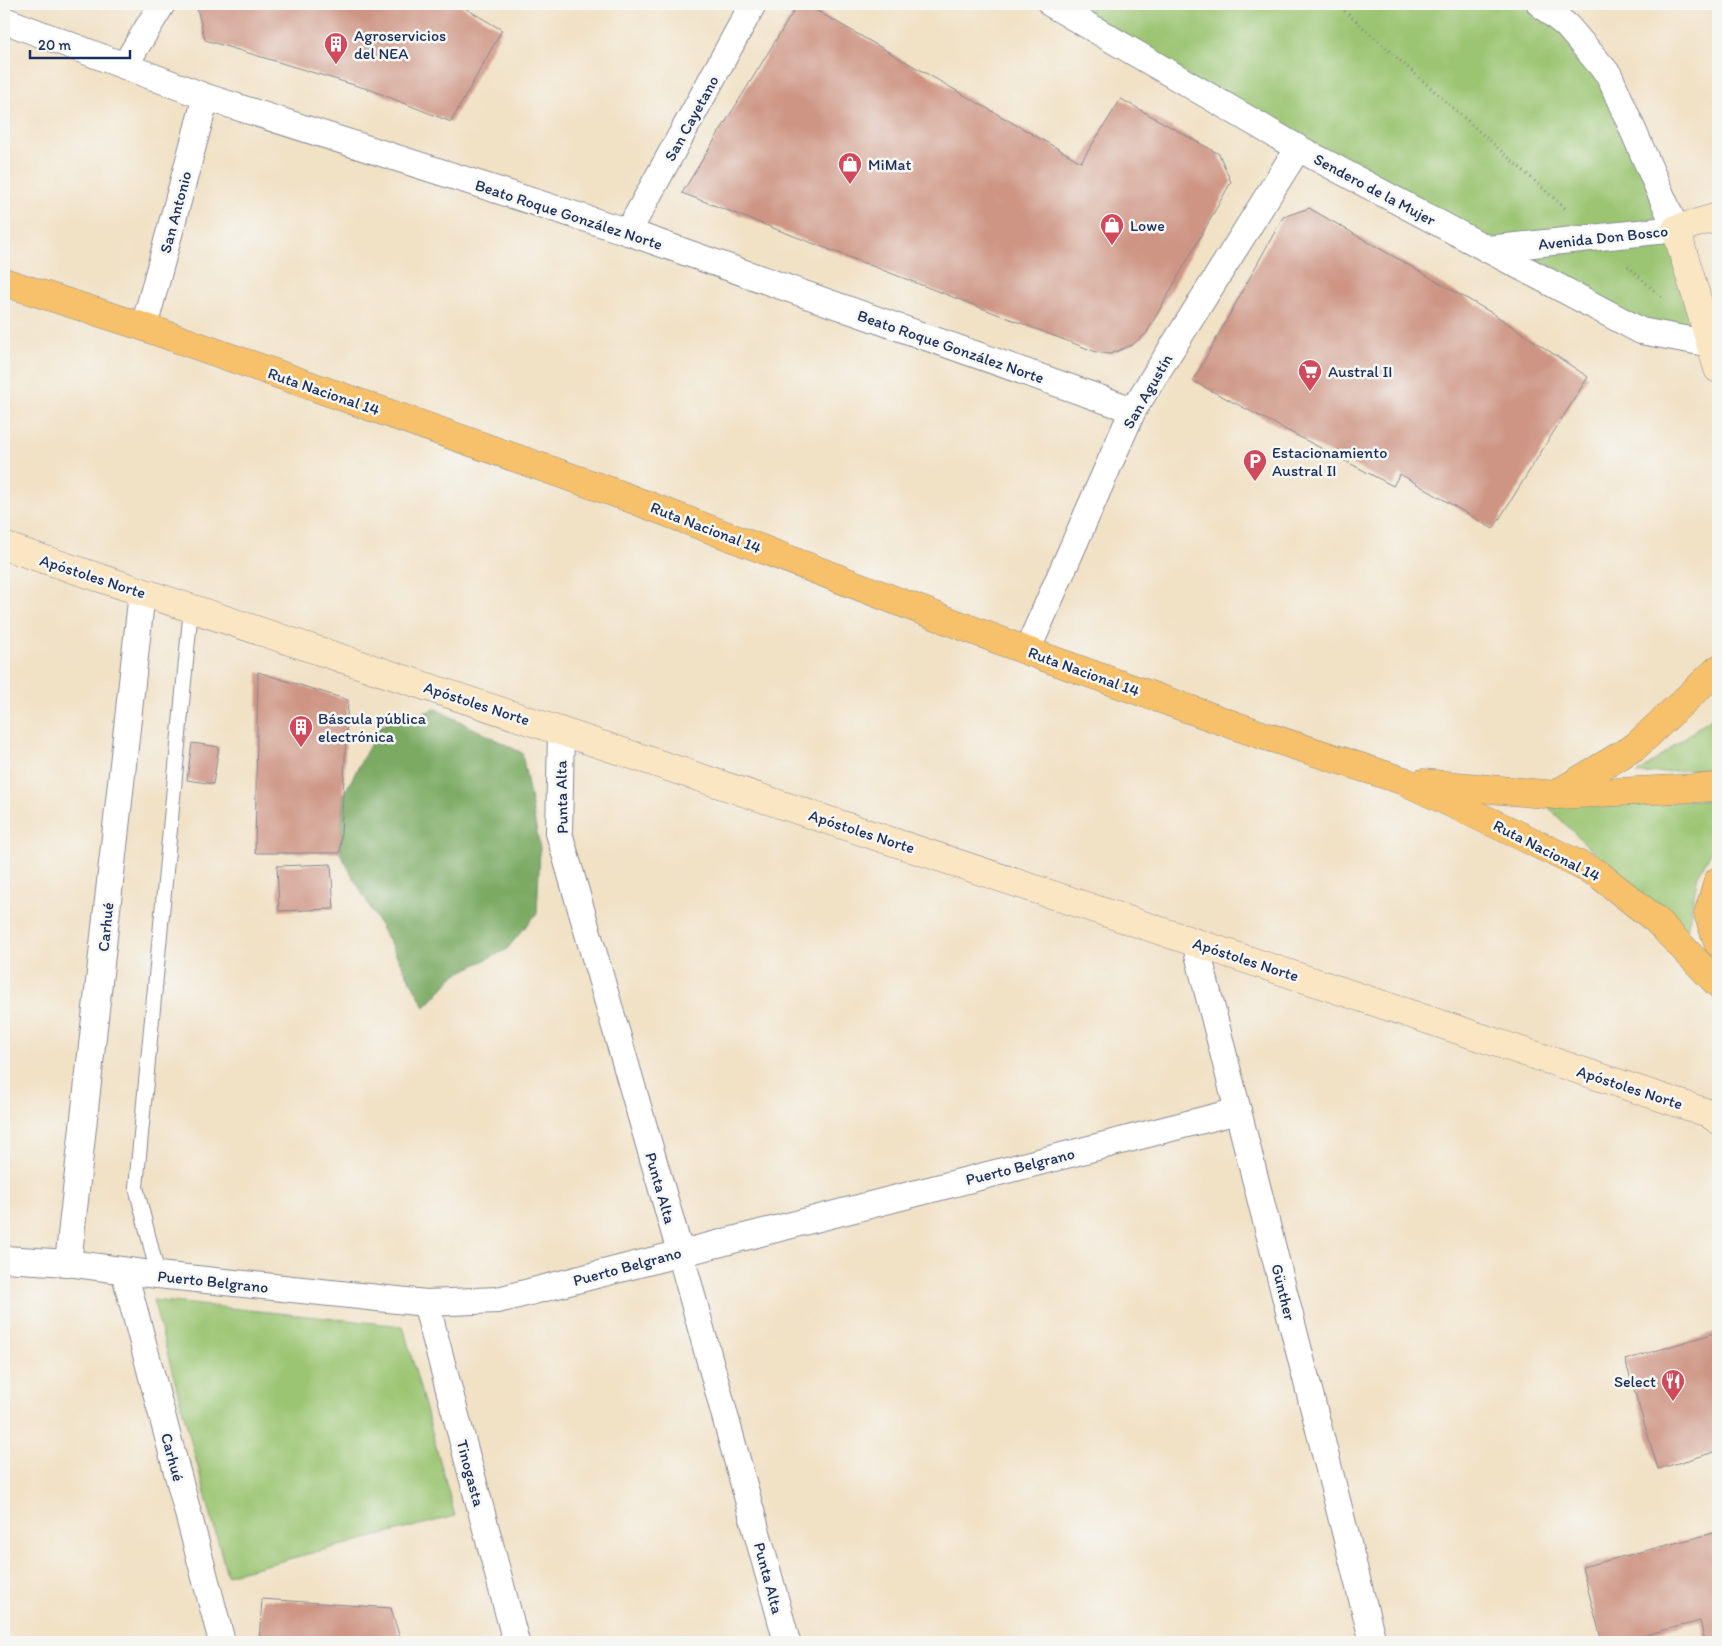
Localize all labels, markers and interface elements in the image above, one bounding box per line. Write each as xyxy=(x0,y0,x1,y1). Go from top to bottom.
place label: Agroservicios del NEA xyxy=(354,26,446,63)
scale bar xyxy=(30,28,130,60)
building icon: Agroservicios del NEA xyxy=(323,31,349,65)
text: 20 m xyxy=(38,36,72,54)
street label: San Cayetano xyxy=(660,72,723,164)
street label: Sendero de la Mujer xyxy=(1311,149,1440,230)
shop icon: MiMat xyxy=(837,151,863,185)
place label: MiMat xyxy=(868,155,911,174)
street label: San Antonio xyxy=(155,169,196,255)
street label: Beato Roque González Norte xyxy=(473,175,665,254)
shop icon: Lowe xyxy=(1099,212,1125,246)
place label: Lowe xyxy=(1130,216,1165,235)
street label: Avenida Don Bosco xyxy=(1537,221,1669,254)
street label: Beato Roque González Norte xyxy=(855,306,1047,387)
street label: San Agustín xyxy=(1118,350,1177,432)
supermarket icon: Austral II xyxy=(1297,358,1323,392)
place label: Austral II xyxy=(1328,362,1393,381)
street label: Ruta Nacional 14 xyxy=(265,363,383,420)
place label: Estacionamiento Austral II xyxy=(1272,443,1387,480)
parking icon: Estacionamiento Austral II xyxy=(1242,448,1268,482)
street label: Ruta Nacional 14 xyxy=(648,498,764,557)
street label: Apóstoles Norte xyxy=(38,550,148,603)
street label: Ruta Nacional 14 xyxy=(1026,643,1142,701)
street label: Apóstoles Norte xyxy=(422,677,532,730)
place label: Báscula pública electrónica xyxy=(318,709,427,746)
building icon: Báscula pública electrónica xyxy=(288,714,314,748)
street label: Punta Alta xyxy=(551,759,572,834)
street label: Apóstoles Norte xyxy=(807,805,917,858)
street label: Ruta Nacional 14 xyxy=(1490,815,1604,886)
street label: Carhué xyxy=(93,901,118,953)
street label: Apóstoles Norte xyxy=(1191,933,1301,986)
street label: Apóstoles Norte xyxy=(1575,1061,1685,1114)
street label: Puerto Belgrano xyxy=(964,1144,1076,1189)
street label: Punta Alta xyxy=(641,1150,680,1227)
street label: Puerto Belgrano xyxy=(571,1243,683,1290)
street label: Günther xyxy=(1267,1262,1300,1323)
street label: Puerto Belgrano xyxy=(157,1266,269,1297)
restaurant icon: Select xyxy=(1660,1368,1686,1402)
place label: Select xyxy=(1614,1372,1656,1391)
street label: Carhué xyxy=(157,1431,188,1484)
street label: Tinogasta xyxy=(453,1438,489,1509)
street label: Punta Alta xyxy=(750,1540,787,1617)

